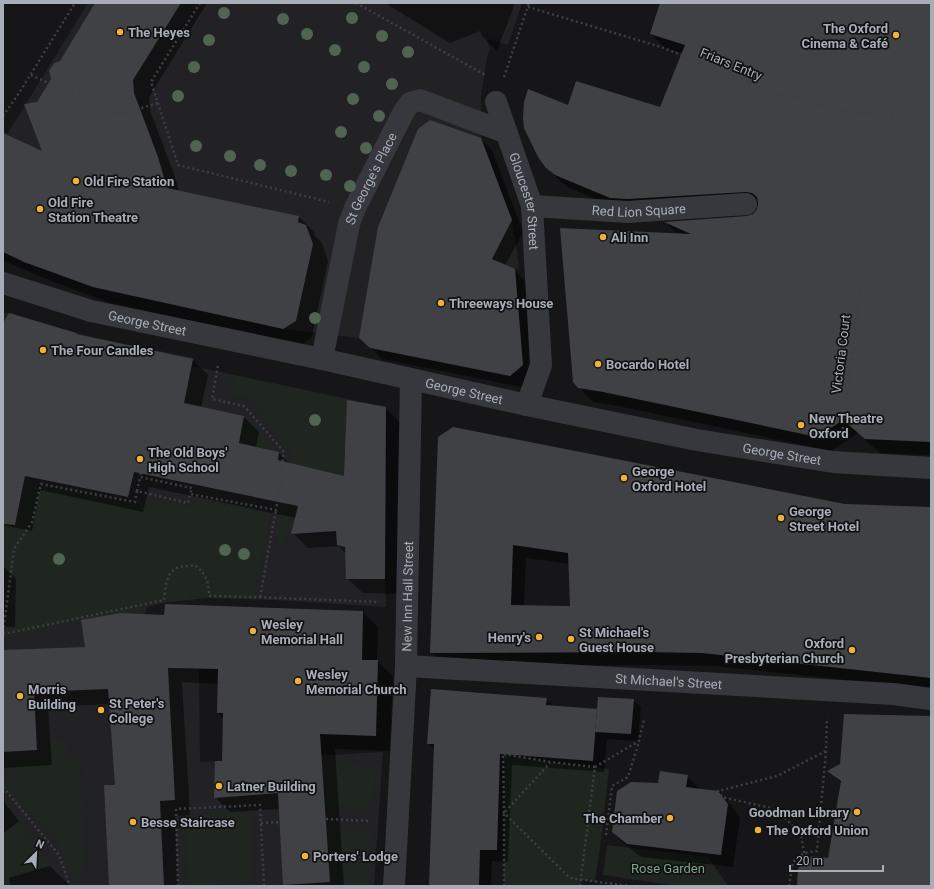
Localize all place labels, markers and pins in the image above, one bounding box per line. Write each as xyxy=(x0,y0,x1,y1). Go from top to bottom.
place label: The Oxford Cinema & Café xyxy=(802,21,888,51)
place label: The Heyes xyxy=(128,25,190,40)
marker: The Heyes xyxy=(115,27,125,37)
marker: The Oxford Cinema & Café xyxy=(891,30,901,40)
place label: Old Fire Station xyxy=(84,174,174,189)
marker: Old Fire Station xyxy=(71,176,81,186)
place label: Old Fire Station Theatre xyxy=(48,195,138,225)
marker: Old Fire Station Theatre xyxy=(35,204,45,214)
place label: Ali Inn xyxy=(611,230,648,245)
marker: Ali Inn xyxy=(598,232,608,242)
place label: Threeways House xyxy=(449,296,553,311)
marker: Threeways House xyxy=(436,298,446,308)
place label: The Four Candles xyxy=(51,343,154,358)
marker: The Four Candles xyxy=(38,345,48,355)
place label: Bocardo Hotel xyxy=(606,357,689,372)
marker: Bocardo Hotel xyxy=(593,359,603,369)
place label: New Theatre Oxford xyxy=(809,411,883,441)
marker: New Theatre Oxford xyxy=(796,420,806,430)
place label: The Old Boys' High School xyxy=(148,445,227,475)
marker: The Old Boys' High School xyxy=(135,454,145,464)
place label: George Oxford Hotel xyxy=(632,464,706,494)
marker: George Oxford Hotel xyxy=(619,473,629,483)
place label: George Street Hotel xyxy=(789,504,859,534)
marker: George Street Hotel xyxy=(776,513,786,523)
place label: Wesley Memorial Hall xyxy=(261,617,343,647)
place label: St Michael's Guest House xyxy=(579,625,654,655)
marker: Wesley Memorial Hall xyxy=(248,626,258,636)
place label: Henry's xyxy=(488,630,531,645)
marker: Henry's xyxy=(534,632,544,642)
marker: St Michael's Guest House xyxy=(566,634,576,644)
place label: Oxford Presbyterian Church xyxy=(725,636,844,666)
marker: Oxford Presbyterian Church xyxy=(847,645,857,655)
place label: Wesley Memorial Church xyxy=(306,667,407,697)
marker: Wesley Memorial Church xyxy=(293,676,303,686)
place label: Morris Building xyxy=(28,682,76,712)
marker: Morris Building xyxy=(15,691,25,701)
place label: St Peter's College xyxy=(109,696,165,726)
marker: St Peter's College xyxy=(96,705,106,715)
place label: Latner Building xyxy=(227,779,316,794)
marker: Latner Building xyxy=(214,781,224,791)
place label: Goodman Library xyxy=(749,805,849,820)
marker: Goodman Library xyxy=(852,807,862,817)
place label: The Chamber xyxy=(583,811,662,826)
marker: The Chamber xyxy=(665,813,675,823)
place label: Besse Staircase xyxy=(141,815,235,830)
marker: Besse Staircase xyxy=(128,817,138,827)
place label: The Oxford Union xyxy=(766,823,868,838)
marker: The Oxford Union xyxy=(753,825,763,835)
place label: Porters' Lodge xyxy=(313,849,398,864)
marker: Porters' Lodge xyxy=(300,851,310,861)

